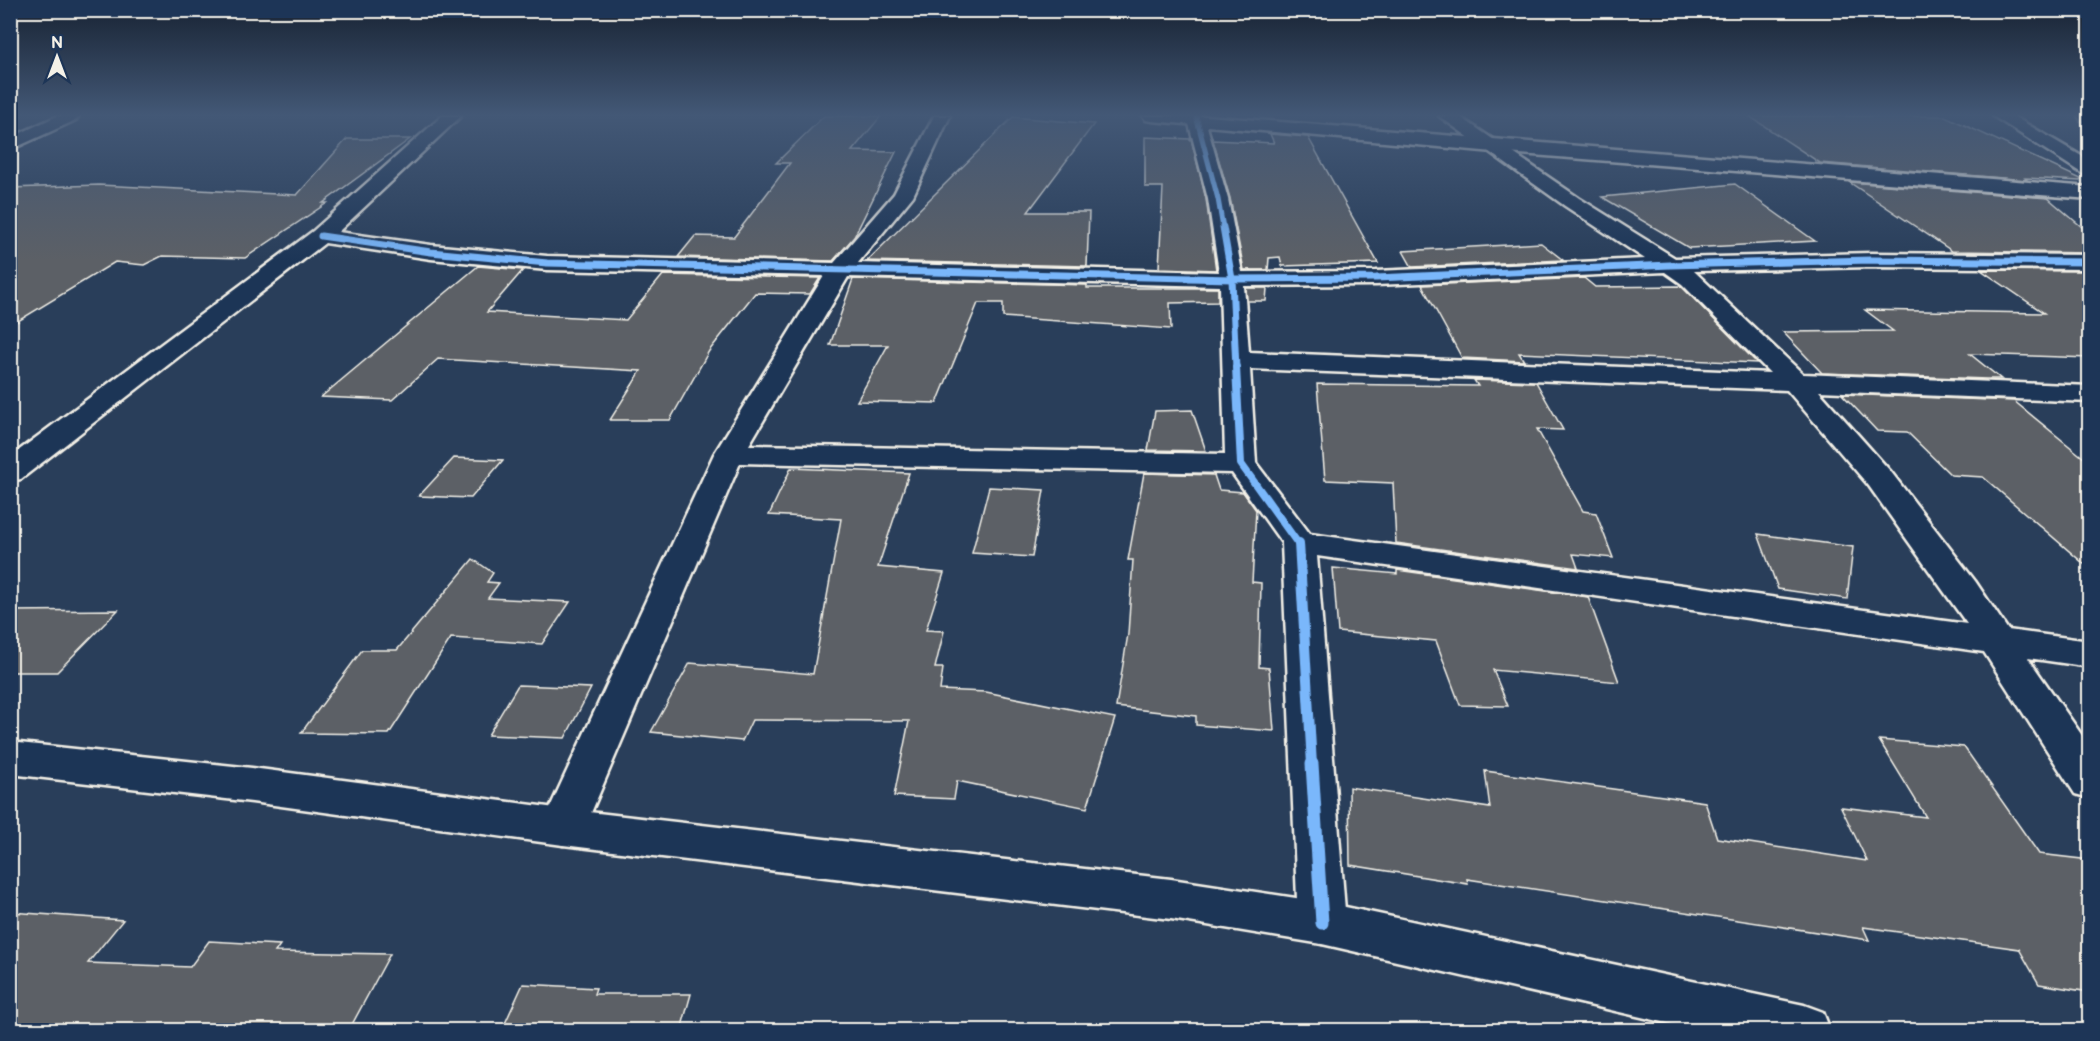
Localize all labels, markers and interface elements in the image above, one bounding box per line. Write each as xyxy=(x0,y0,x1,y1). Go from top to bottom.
north arrow xyxy=(27,27,87,87)
text: N xyxy=(51,34,63,53)

